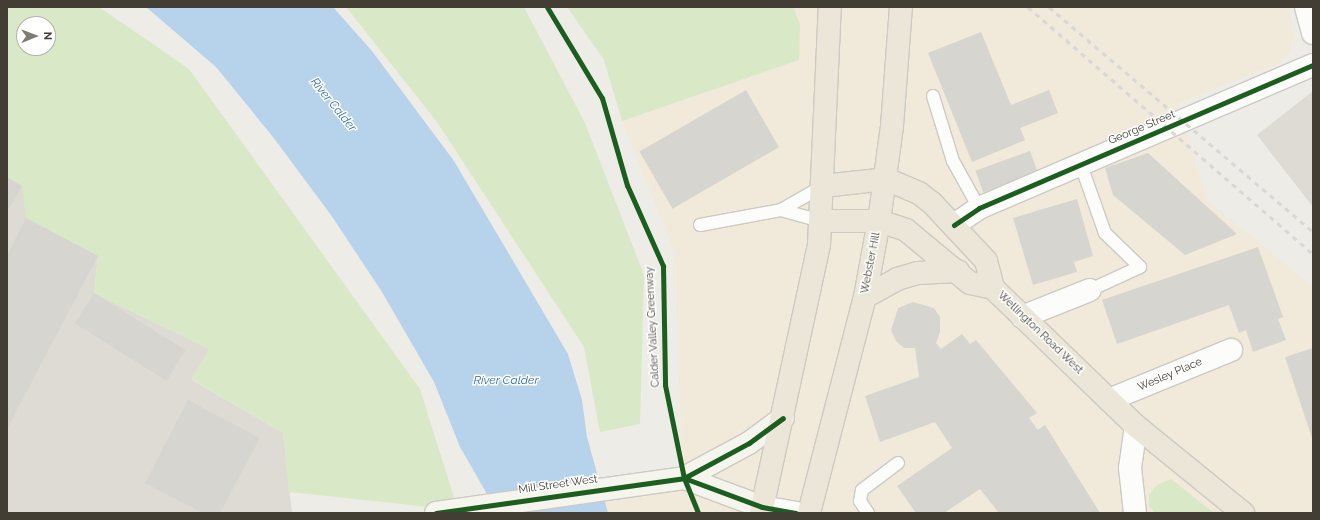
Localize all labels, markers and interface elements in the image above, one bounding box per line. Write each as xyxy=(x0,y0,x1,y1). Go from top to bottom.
north arrow xyxy=(16,16,56,56)
text: N xyxy=(41,31,54,40)
water label: River Calder xyxy=(307,75,359,135)
street label: George Street xyxy=(1107,108,1177,148)
street label: Webster Hill xyxy=(859,231,883,295)
street label: Calder Valley Greenway xyxy=(643,266,663,388)
street label: Wellington Road West xyxy=(995,289,1085,377)
street label: Wesley Place xyxy=(1136,355,1204,395)
water label: River Calder xyxy=(473,374,539,388)
street label: Mill Street West xyxy=(517,473,599,497)

